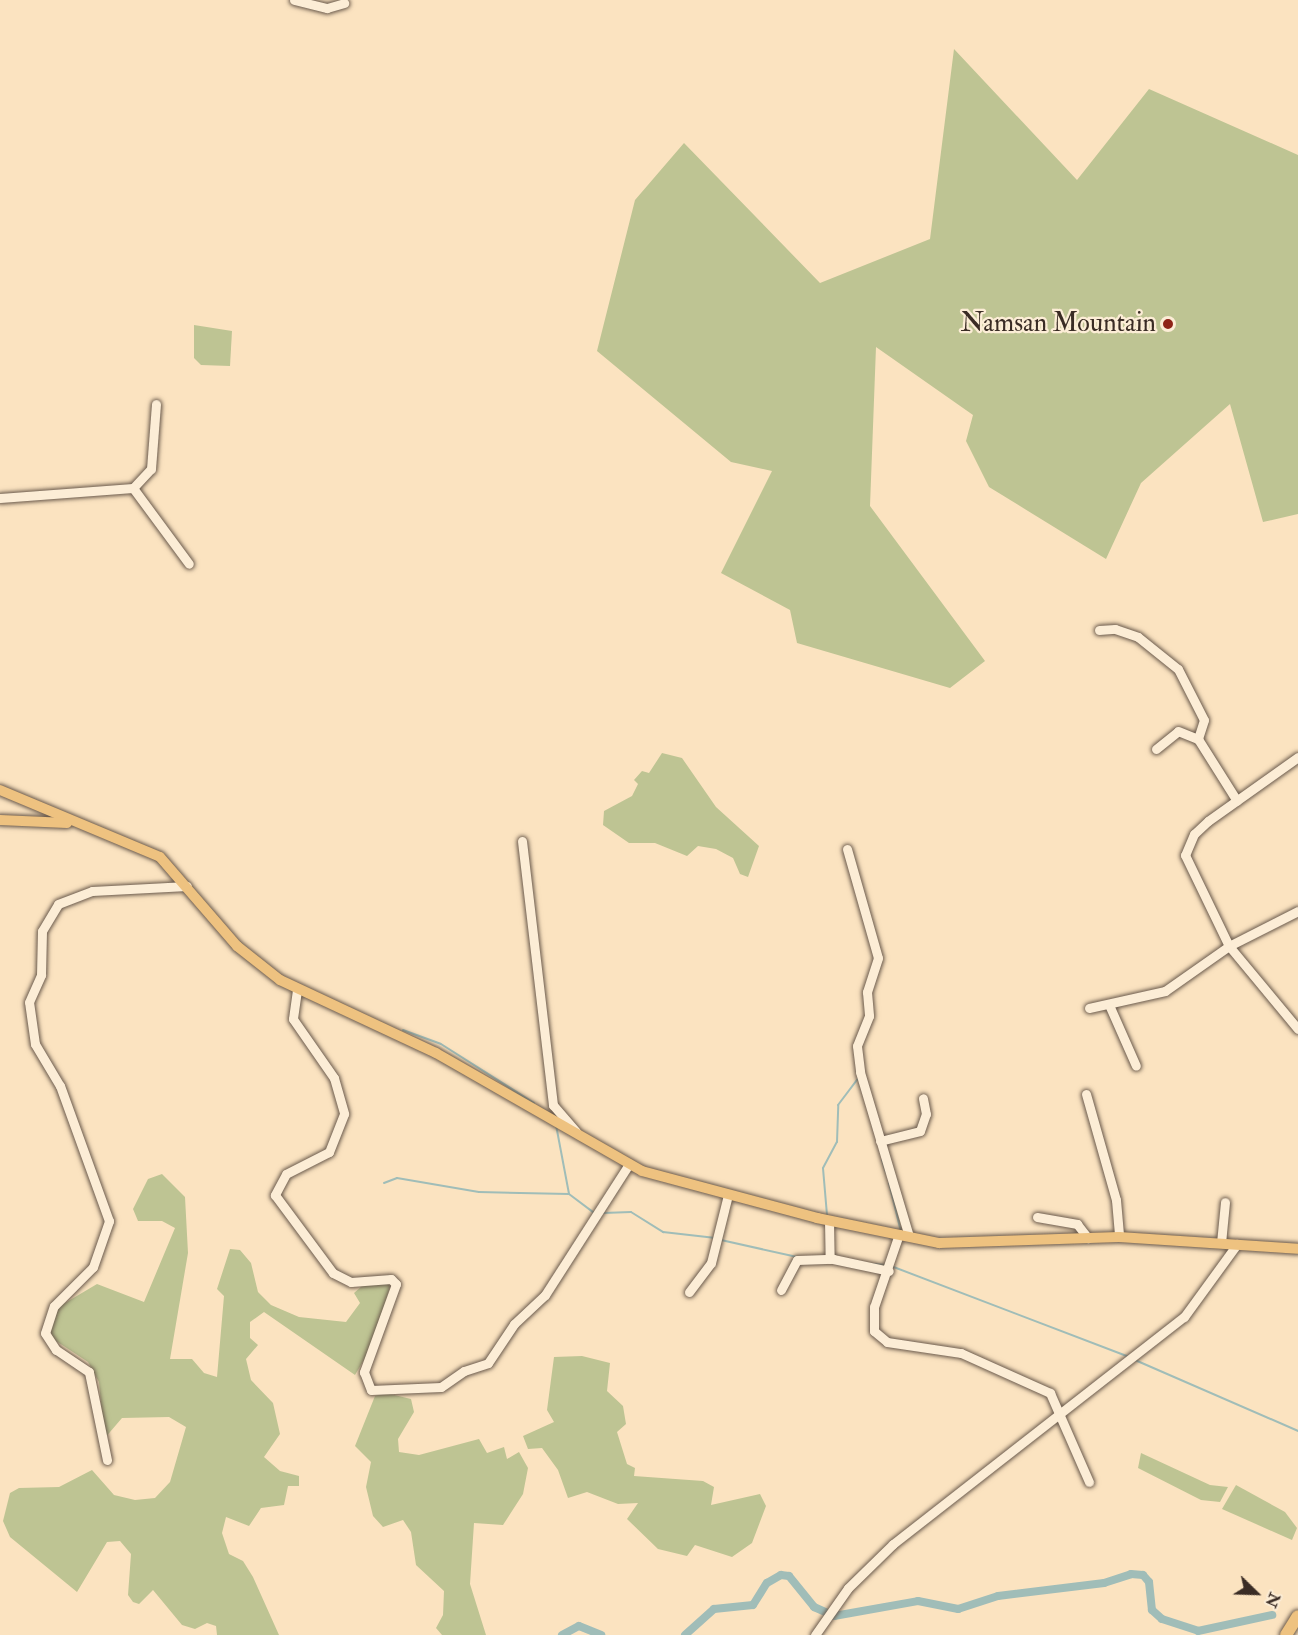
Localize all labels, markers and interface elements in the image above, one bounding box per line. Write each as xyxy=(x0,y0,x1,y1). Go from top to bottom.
place label: Namsan Mountain xyxy=(961,308,1156,340)
marker: Namsan Mountain xyxy=(1161,317,1175,331)
north arrow xyxy=(1226,1563,1286,1623)
text: N xyxy=(1261,1590,1285,1611)

